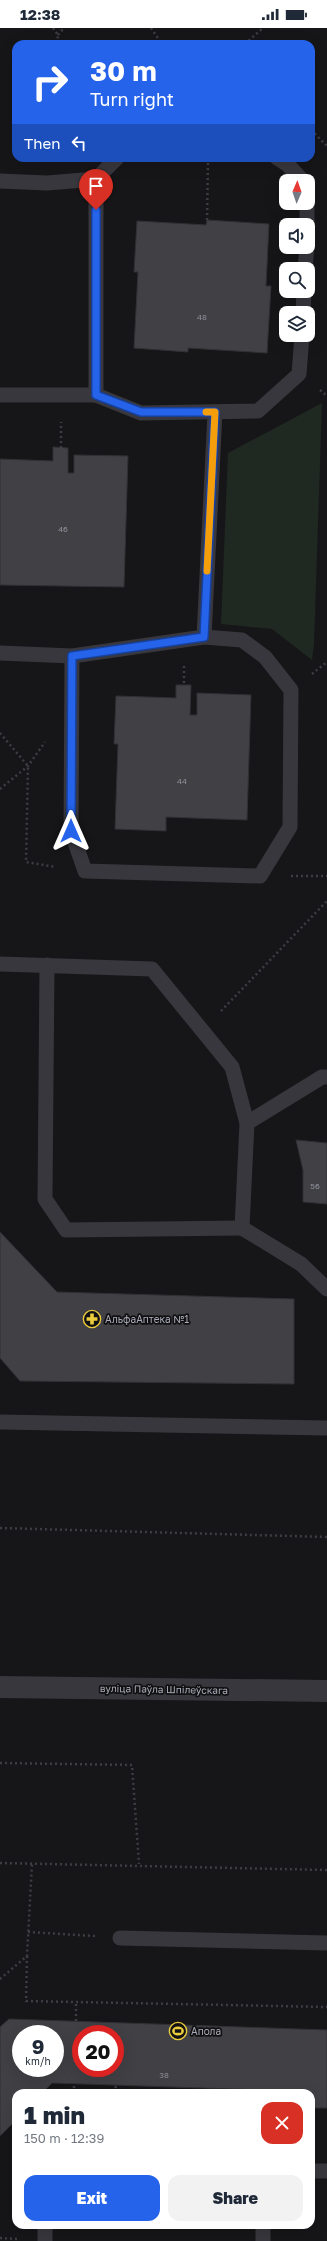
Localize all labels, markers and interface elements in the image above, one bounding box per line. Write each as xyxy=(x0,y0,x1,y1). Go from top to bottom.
text: 12:38 xyxy=(20,5,60,23)
text: 30 m xyxy=(90,54,157,87)
icon: right xyxy=(24,56,76,108)
text: Turn right xyxy=(90,88,174,110)
icon: left xyxy=(68,132,90,154)
text: Then xyxy=(24,134,60,152)
pin xyxy=(79,169,113,210)
north arrow xyxy=(279,174,315,210)
map controls xyxy=(279,174,315,342)
icon: arrive xyxy=(85,175,107,197)
button: sound xyxy=(279,218,315,254)
button: search xyxy=(279,262,315,298)
button: layers xyxy=(279,306,315,342)
house number: 48 xyxy=(197,312,207,322)
house number: 46 xyxy=(58,524,68,534)
house number: 44 xyxy=(177,776,187,786)
position arrow xyxy=(50,810,92,852)
house number: 56 xyxy=(310,1181,320,1191)
pharmacy icon: АльфаАптека №1 xyxy=(82,1309,102,1329)
place label: АльфаАптека №1 xyxy=(105,1313,189,1325)
street label: вуліца Паўла Шпілеўскага xyxy=(100,1682,228,1696)
sports icon: Апола xyxy=(168,2021,188,2041)
speed limit sign: 20 xyxy=(72,2025,124,2077)
place label: Апола xyxy=(191,2025,221,2037)
text: 9 xyxy=(32,2034,44,2058)
text: km/h xyxy=(25,2055,51,2067)
house number: 38 xyxy=(159,2070,169,2080)
text: 1 min xyxy=(24,2100,85,2129)
button: close xyxy=(261,2102,303,2144)
text: 150 m · 12:39 xyxy=(24,2130,104,2146)
button: Exit xyxy=(24,2175,160,2221)
button: Share xyxy=(168,2175,303,2221)

